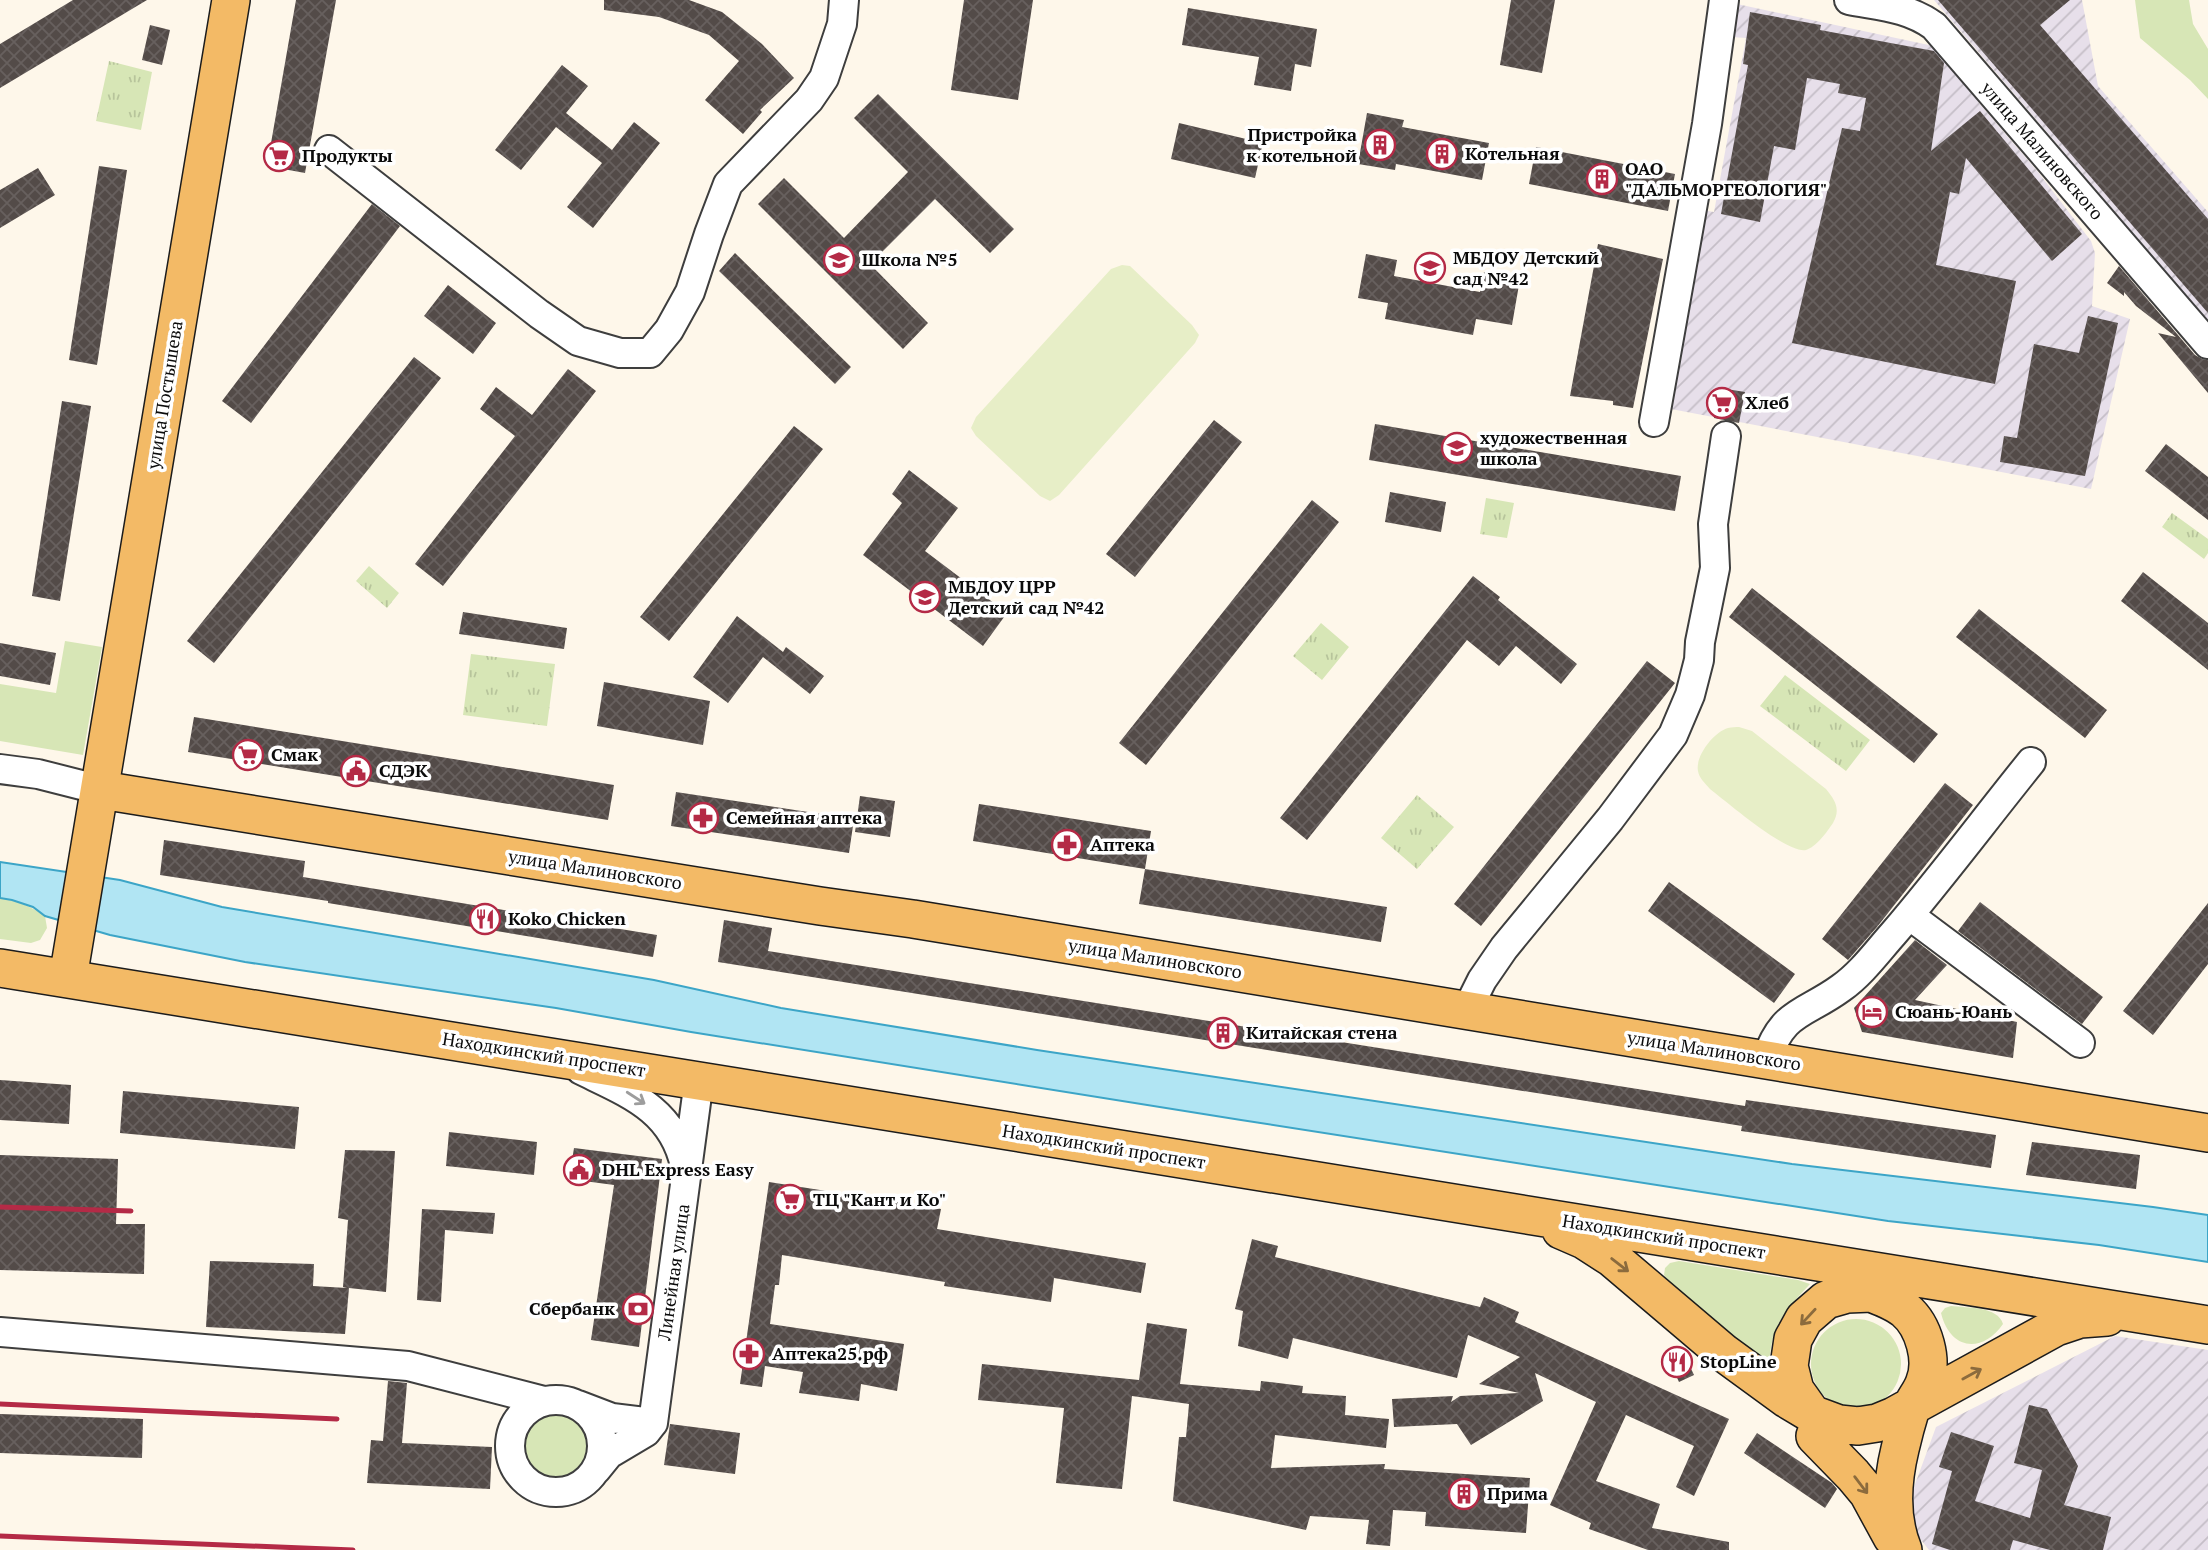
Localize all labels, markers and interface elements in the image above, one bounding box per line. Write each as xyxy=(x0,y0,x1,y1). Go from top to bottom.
street label: улица Малиновского xyxy=(1975,75,2109,224)
place label: Пристройка к котельной xyxy=(1246,122,1357,167)
building icon: Пристройка к котельной xyxy=(1363,128,1397,162)
building icon: Котельная xyxy=(1425,137,1459,171)
supermarket icon: Продукты xyxy=(262,139,296,173)
place label: Котельная xyxy=(1465,141,1560,165)
place label: Продукты xyxy=(302,143,393,167)
place label: ОАО "ДАЛЬМОРГЕОЛОГИЯ" xyxy=(1625,156,1827,201)
building icon: ОАО "ДАЛЬМОРГЕОЛОГИЯ" xyxy=(1585,162,1619,196)
school or university icon: Школа №5 xyxy=(822,243,856,277)
place label: МБДОУ Детский сад №42 xyxy=(1453,245,1599,290)
place label: Школа №5 xyxy=(862,247,958,271)
school or university icon: МБДОУ Детский сад №42 xyxy=(1413,251,1447,285)
street label: улица Постышева xyxy=(140,319,188,472)
supermarket icon: Хлеб xyxy=(1705,386,1739,420)
place label: Хлеб xyxy=(1745,390,1789,414)
place label: художественная школа xyxy=(1480,425,1627,470)
school or university icon: художественная школа xyxy=(1440,431,1474,465)
place label: МБДОУ ЦРР Детский сад №42 xyxy=(948,574,1104,619)
school or university icon: МБДОУ ЦРР Детский сад №42 xyxy=(908,580,942,614)
supermarket icon: Смак xyxy=(231,738,265,772)
place label: Смак xyxy=(271,742,318,766)
public building icon: СДЭК xyxy=(339,754,373,788)
place label: СДЭК xyxy=(379,758,428,782)
pharmacy icon: Семейная аптека xyxy=(686,801,720,835)
place label: Семейная аптека xyxy=(726,805,882,829)
pharmacy icon: Аптека xyxy=(1050,828,1084,862)
place label: Аптека xyxy=(1090,832,1155,856)
street label: улица Малиновского xyxy=(506,843,684,895)
restaurant icon: Koko Chicken xyxy=(468,902,502,936)
place label: Koko Chicken xyxy=(508,906,626,930)
street label: улица Малиновского xyxy=(1066,932,1244,984)
hotel icon: Сюань-Юань xyxy=(1855,995,1889,1029)
place label: Сюань-Юань xyxy=(1895,999,2012,1023)
building icon: Китайская стена xyxy=(1206,1016,1240,1050)
place label: Китайская стена xyxy=(1246,1020,1398,1044)
street label: улица Малиновского xyxy=(1625,1024,1803,1076)
street label: Находкинский проспект xyxy=(441,1026,648,1082)
one-way arrow xyxy=(626,1091,645,1106)
street label: Находкинский проспект xyxy=(1001,1118,1208,1174)
public building icon: DHL Express Easy xyxy=(562,1153,596,1187)
place label: DHL Express Easy xyxy=(602,1157,754,1181)
supermarket icon: ТЦ "Кант и Ко" xyxy=(773,1183,807,1217)
place label: ТЦ "Кант и Ко" xyxy=(813,1187,946,1211)
street label: Линейная улица xyxy=(651,1202,694,1343)
street label: Находкинский проспект xyxy=(1561,1208,1768,1264)
one-way arrow xyxy=(1611,1257,1629,1272)
bank icon: Сбербанк xyxy=(621,1292,655,1326)
place label: Сбербанк xyxy=(529,1296,615,1320)
one-way arrow xyxy=(1800,1308,1816,1326)
pharmacy icon: Аптека25.рф xyxy=(732,1337,766,1371)
place label: Аптека25.рф xyxy=(772,1341,888,1365)
restaurant icon: StopLine xyxy=(1660,1345,1694,1379)
place label: StopLine xyxy=(1700,1349,1777,1373)
one-way arrow xyxy=(1961,1367,1981,1381)
one-way arrow xyxy=(1854,1475,1869,1494)
building icon: Прима xyxy=(1447,1477,1481,1511)
place label: Прима xyxy=(1487,1481,1548,1505)

